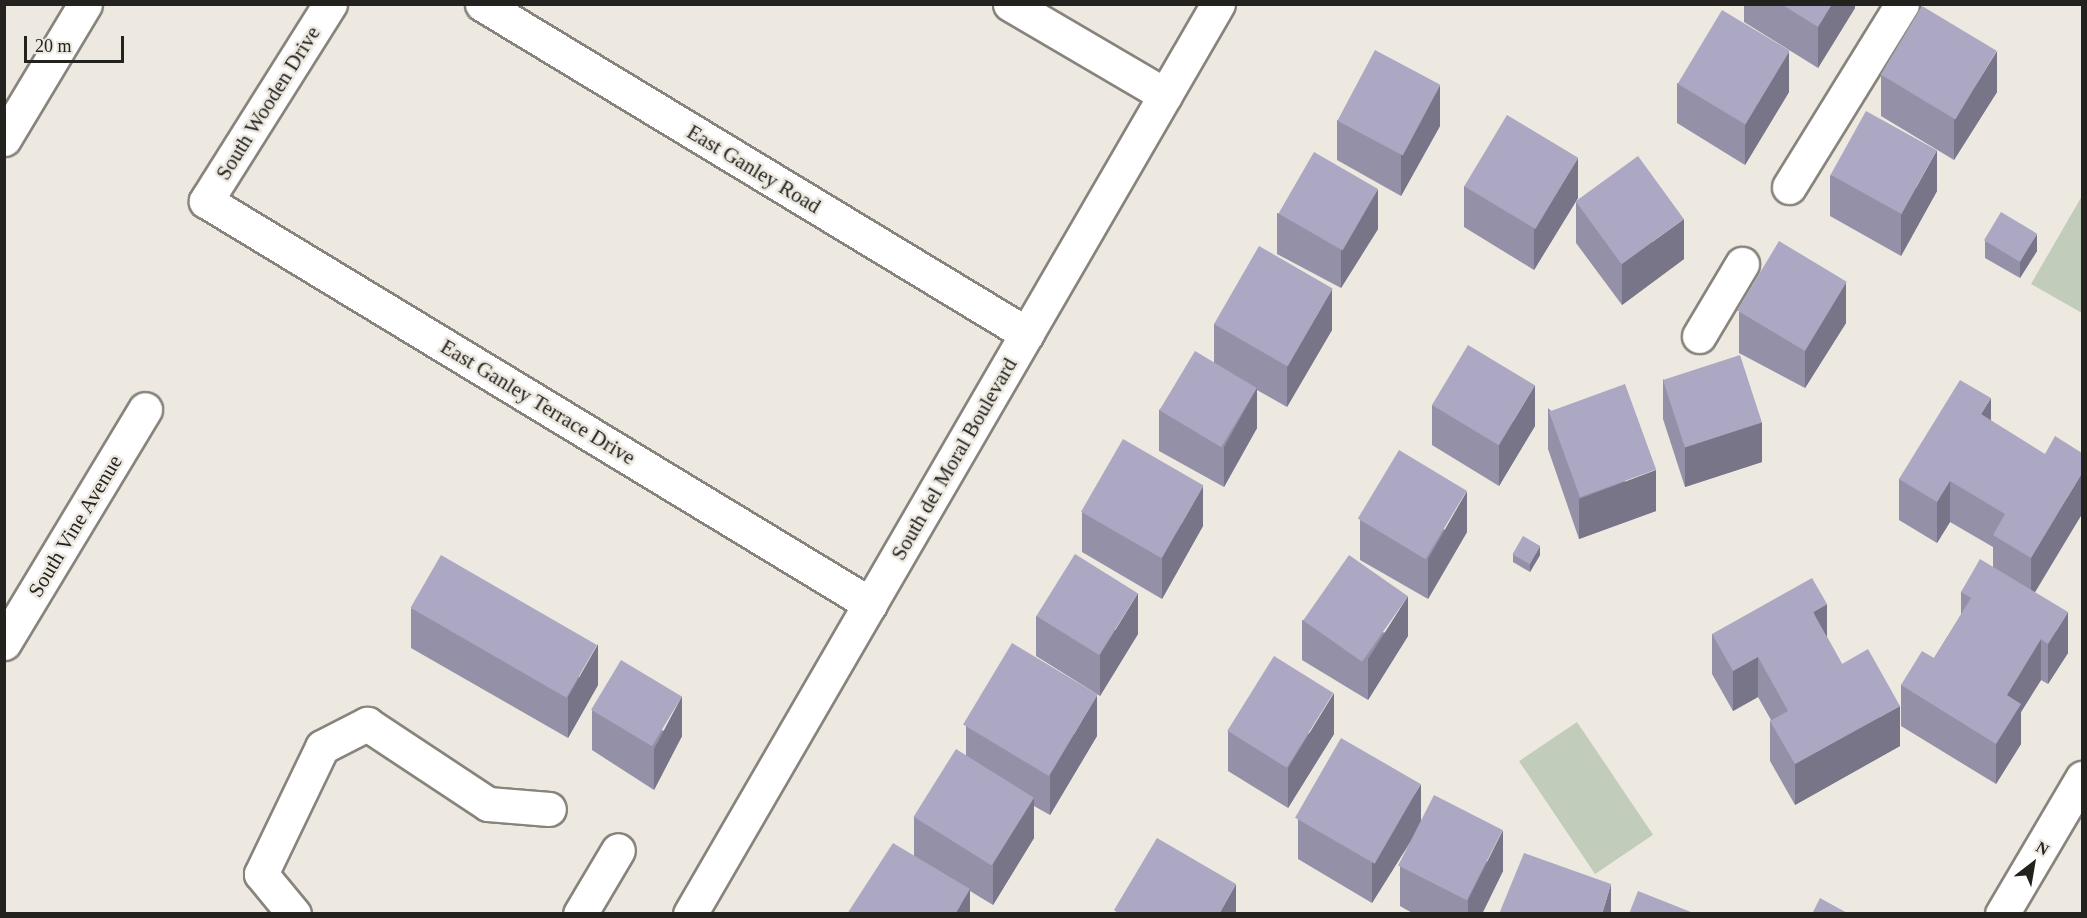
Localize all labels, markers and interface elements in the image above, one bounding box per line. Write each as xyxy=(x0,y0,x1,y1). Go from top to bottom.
street label: South Wooden Drive xyxy=(210,21,326,185)
scale bar xyxy=(27,24,128,62)
text: 20 m xyxy=(35,36,72,56)
street label: East Ganley Road xyxy=(683,119,825,219)
street label: East Ganley Terrace Drive xyxy=(436,334,640,470)
street label: South del Moral Boulevard xyxy=(886,353,1022,565)
street label: South Vine Avenue xyxy=(22,450,128,602)
north arrow xyxy=(2003,834,2063,894)
text: N xyxy=(2033,838,2052,858)

